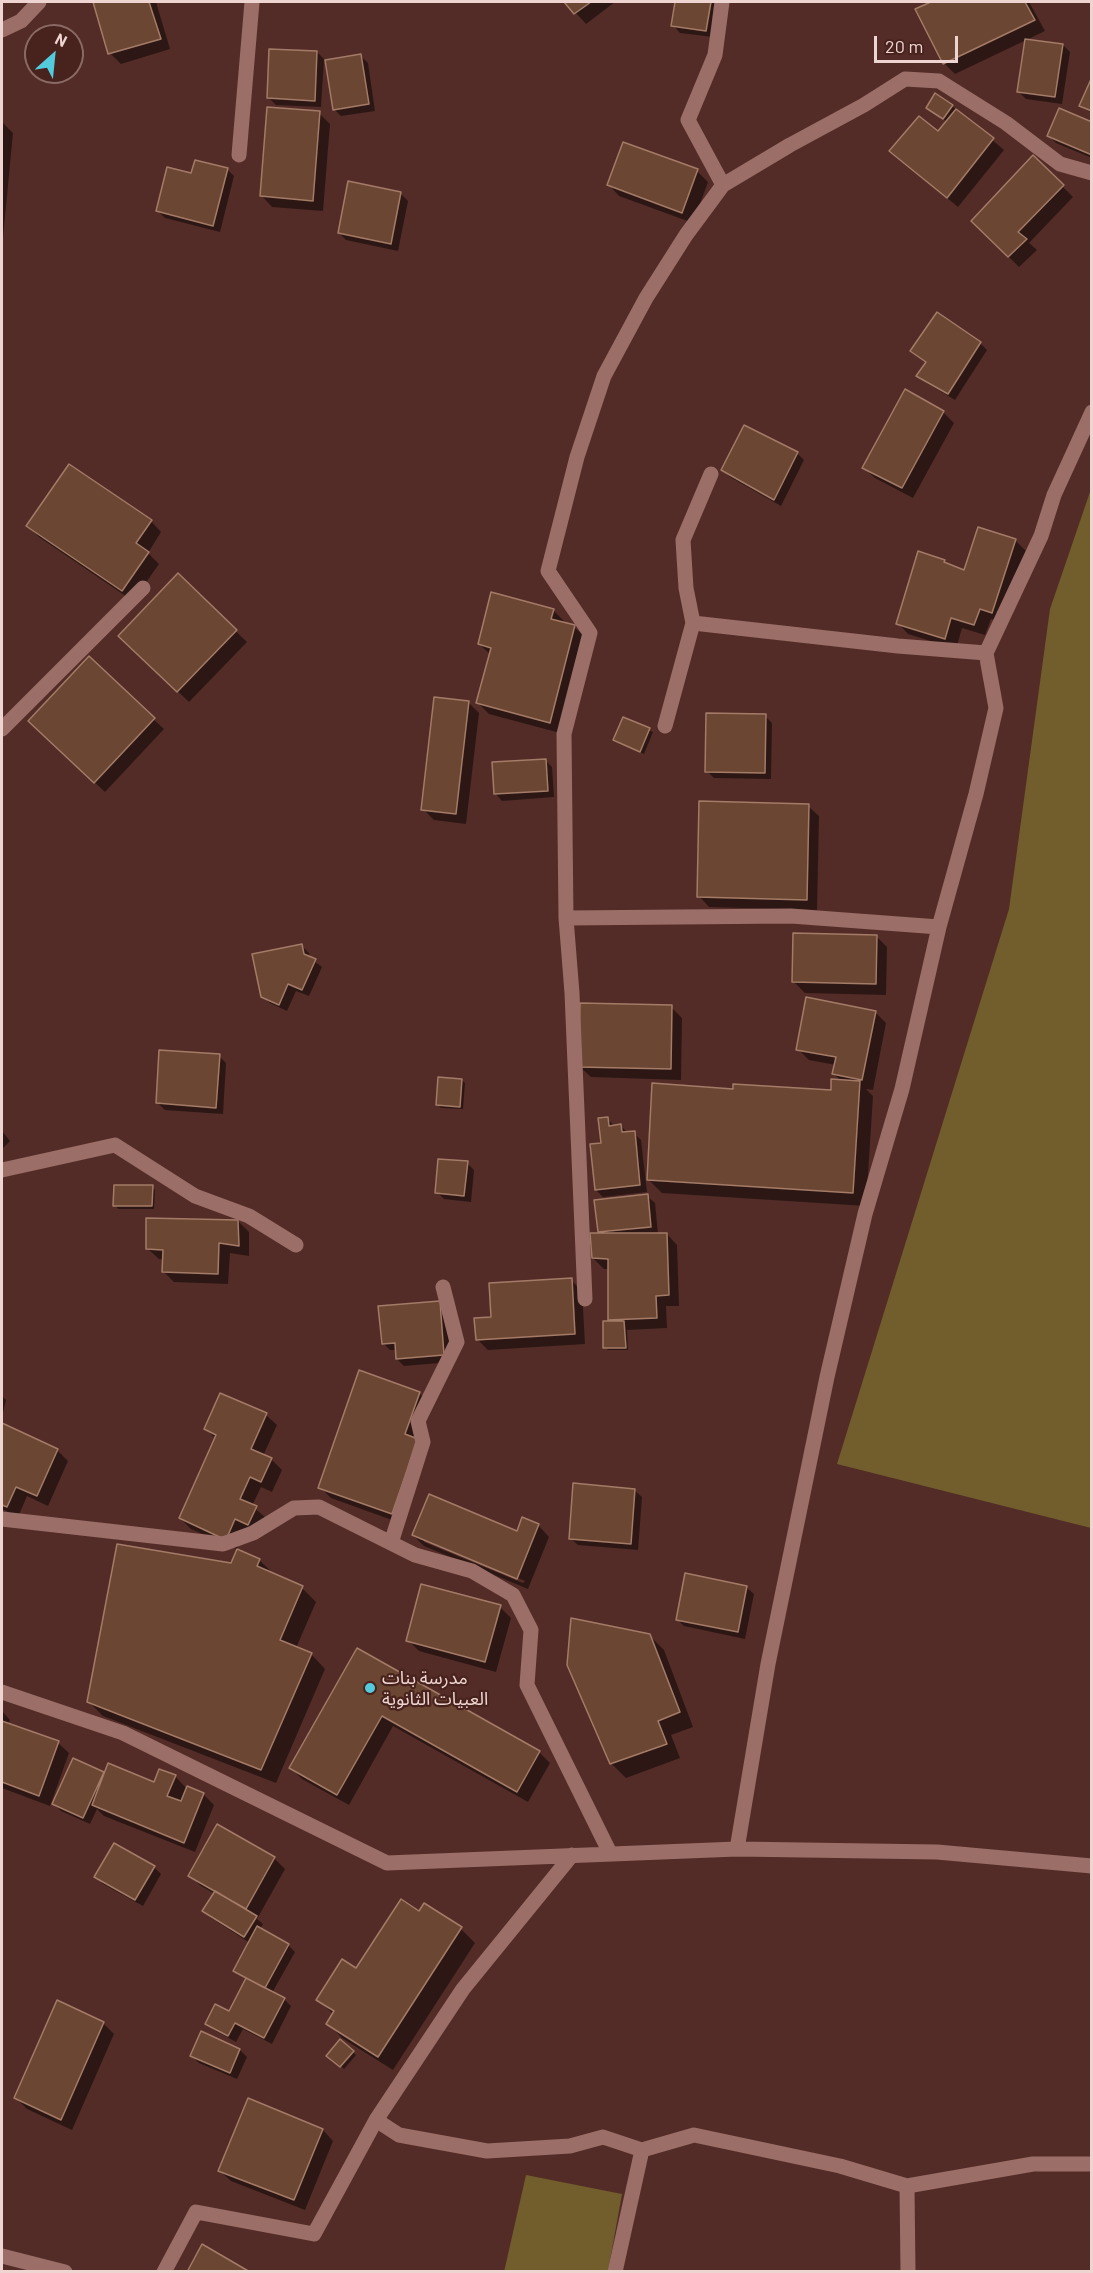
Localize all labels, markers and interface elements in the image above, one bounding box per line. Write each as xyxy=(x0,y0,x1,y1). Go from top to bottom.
north arrow xyxy=(24,24,84,84)
scale bar xyxy=(877,24,961,62)
text: N xyxy=(52,28,71,50)
text: 20 m xyxy=(885,35,923,57)
place label: مدرسة بنات العبيات الثانوية xyxy=(382,1667,488,1710)
marker: مدرسة بنات العبيات الثانوية xyxy=(363,1681,377,1695)

